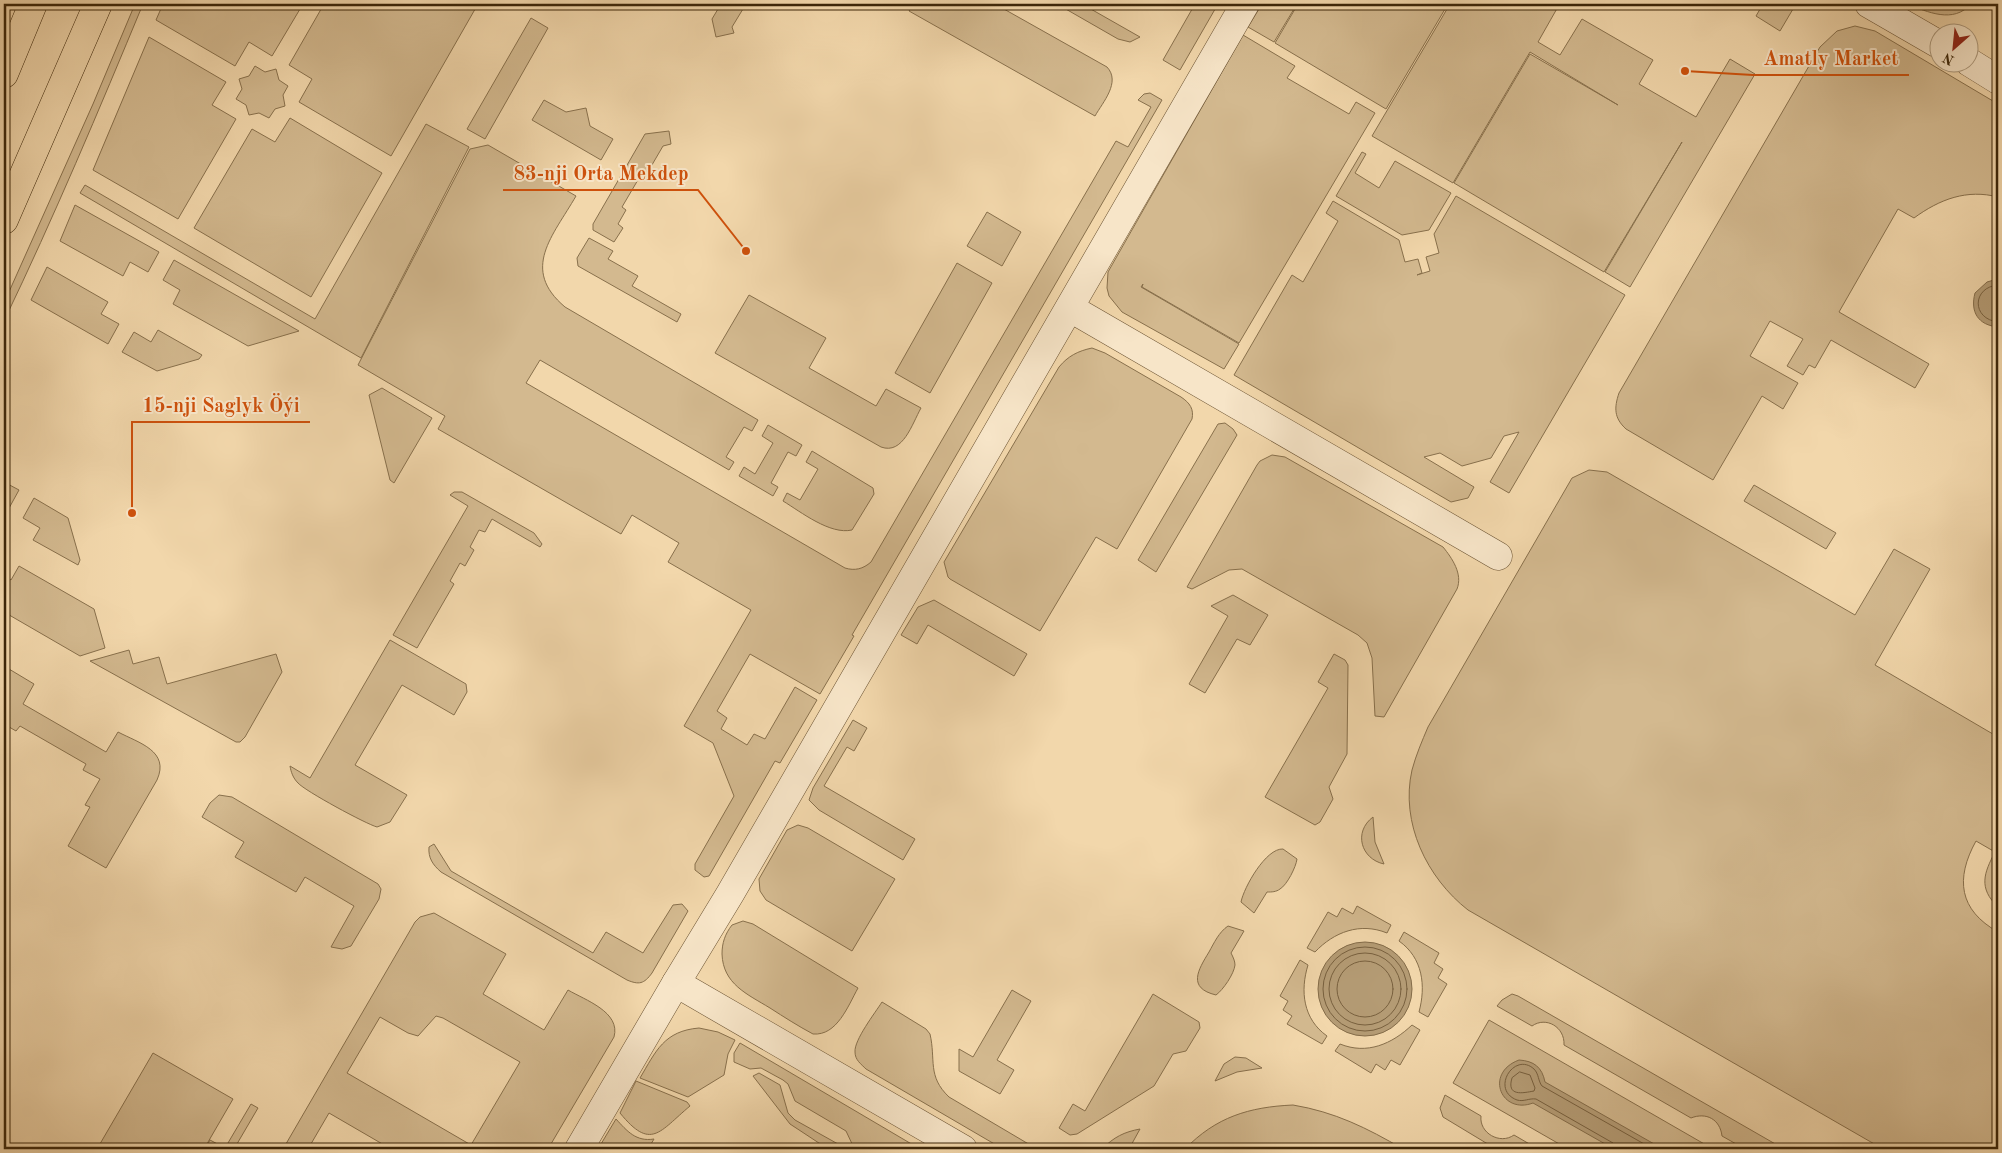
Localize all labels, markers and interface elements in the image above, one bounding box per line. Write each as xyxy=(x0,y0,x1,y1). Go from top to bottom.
north arrow xyxy=(1930,22,1980,72)
callout: Amatly Market xyxy=(1753,40,1909,75)
text: Amatly Market xyxy=(1763,50,1899,70)
text: N xyxy=(1940,50,1956,67)
callout: 83-nji Orta Mekdep xyxy=(503,155,698,190)
text: 83-nji Orta Mekdep xyxy=(513,165,689,185)
callout: 15-nji Saglyk Öýi xyxy=(132,387,310,422)
text: 15-nji Saglyk Öýi xyxy=(142,393,300,417)

